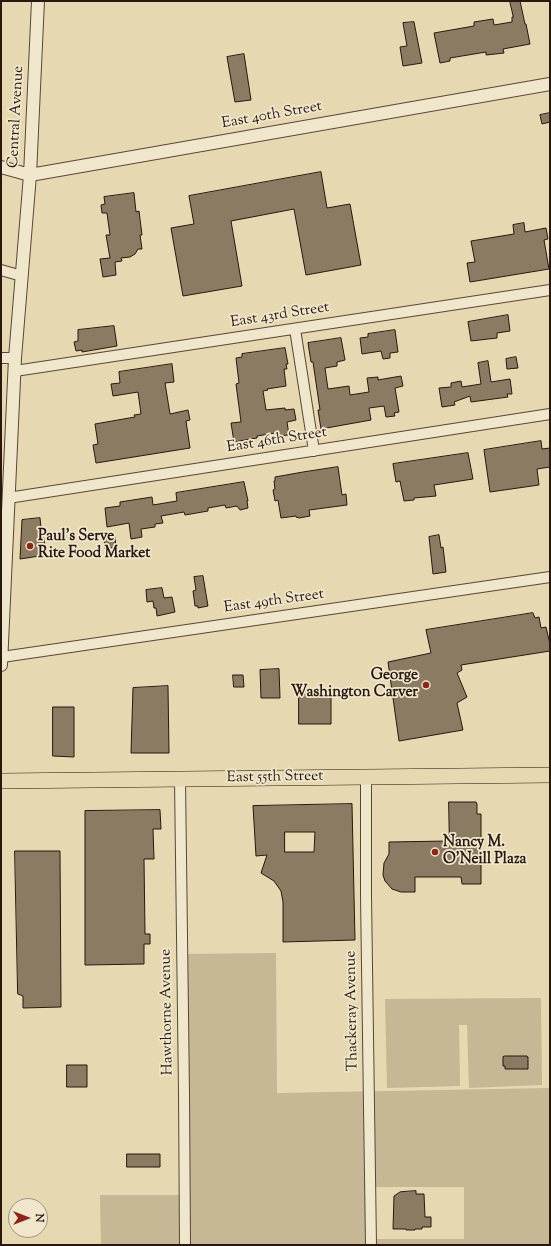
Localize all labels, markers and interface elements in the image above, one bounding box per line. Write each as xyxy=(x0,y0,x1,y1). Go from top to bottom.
street label: Central Avenue xyxy=(5,65,29,169)
street label: East 40th Street xyxy=(221,98,323,134)
street label: East 43rd Street xyxy=(229,299,331,333)
street label: East 46th Street xyxy=(226,424,328,458)
place label: Paul's Serve Rite Food Market xyxy=(38,528,150,563)
marker: Paul's Serve Rite Food Market xyxy=(25,541,35,551)
street label: East 49th Street xyxy=(223,586,325,618)
place label: George Washington Carver xyxy=(291,667,418,702)
marker: George Washington Carver xyxy=(421,680,431,690)
street label: East 55th Street xyxy=(227,768,323,788)
place label: Nancy M. O'Neill Plaza xyxy=(443,834,526,869)
marker: Nancy M. O'Neill Plaza xyxy=(430,847,440,857)
street label: Hawthorne Avenue xyxy=(158,949,178,1075)
street label: Thackeray Avenue xyxy=(343,950,363,1072)
north arrow xyxy=(8,1198,48,1238)
text: N xyxy=(31,1214,47,1222)

